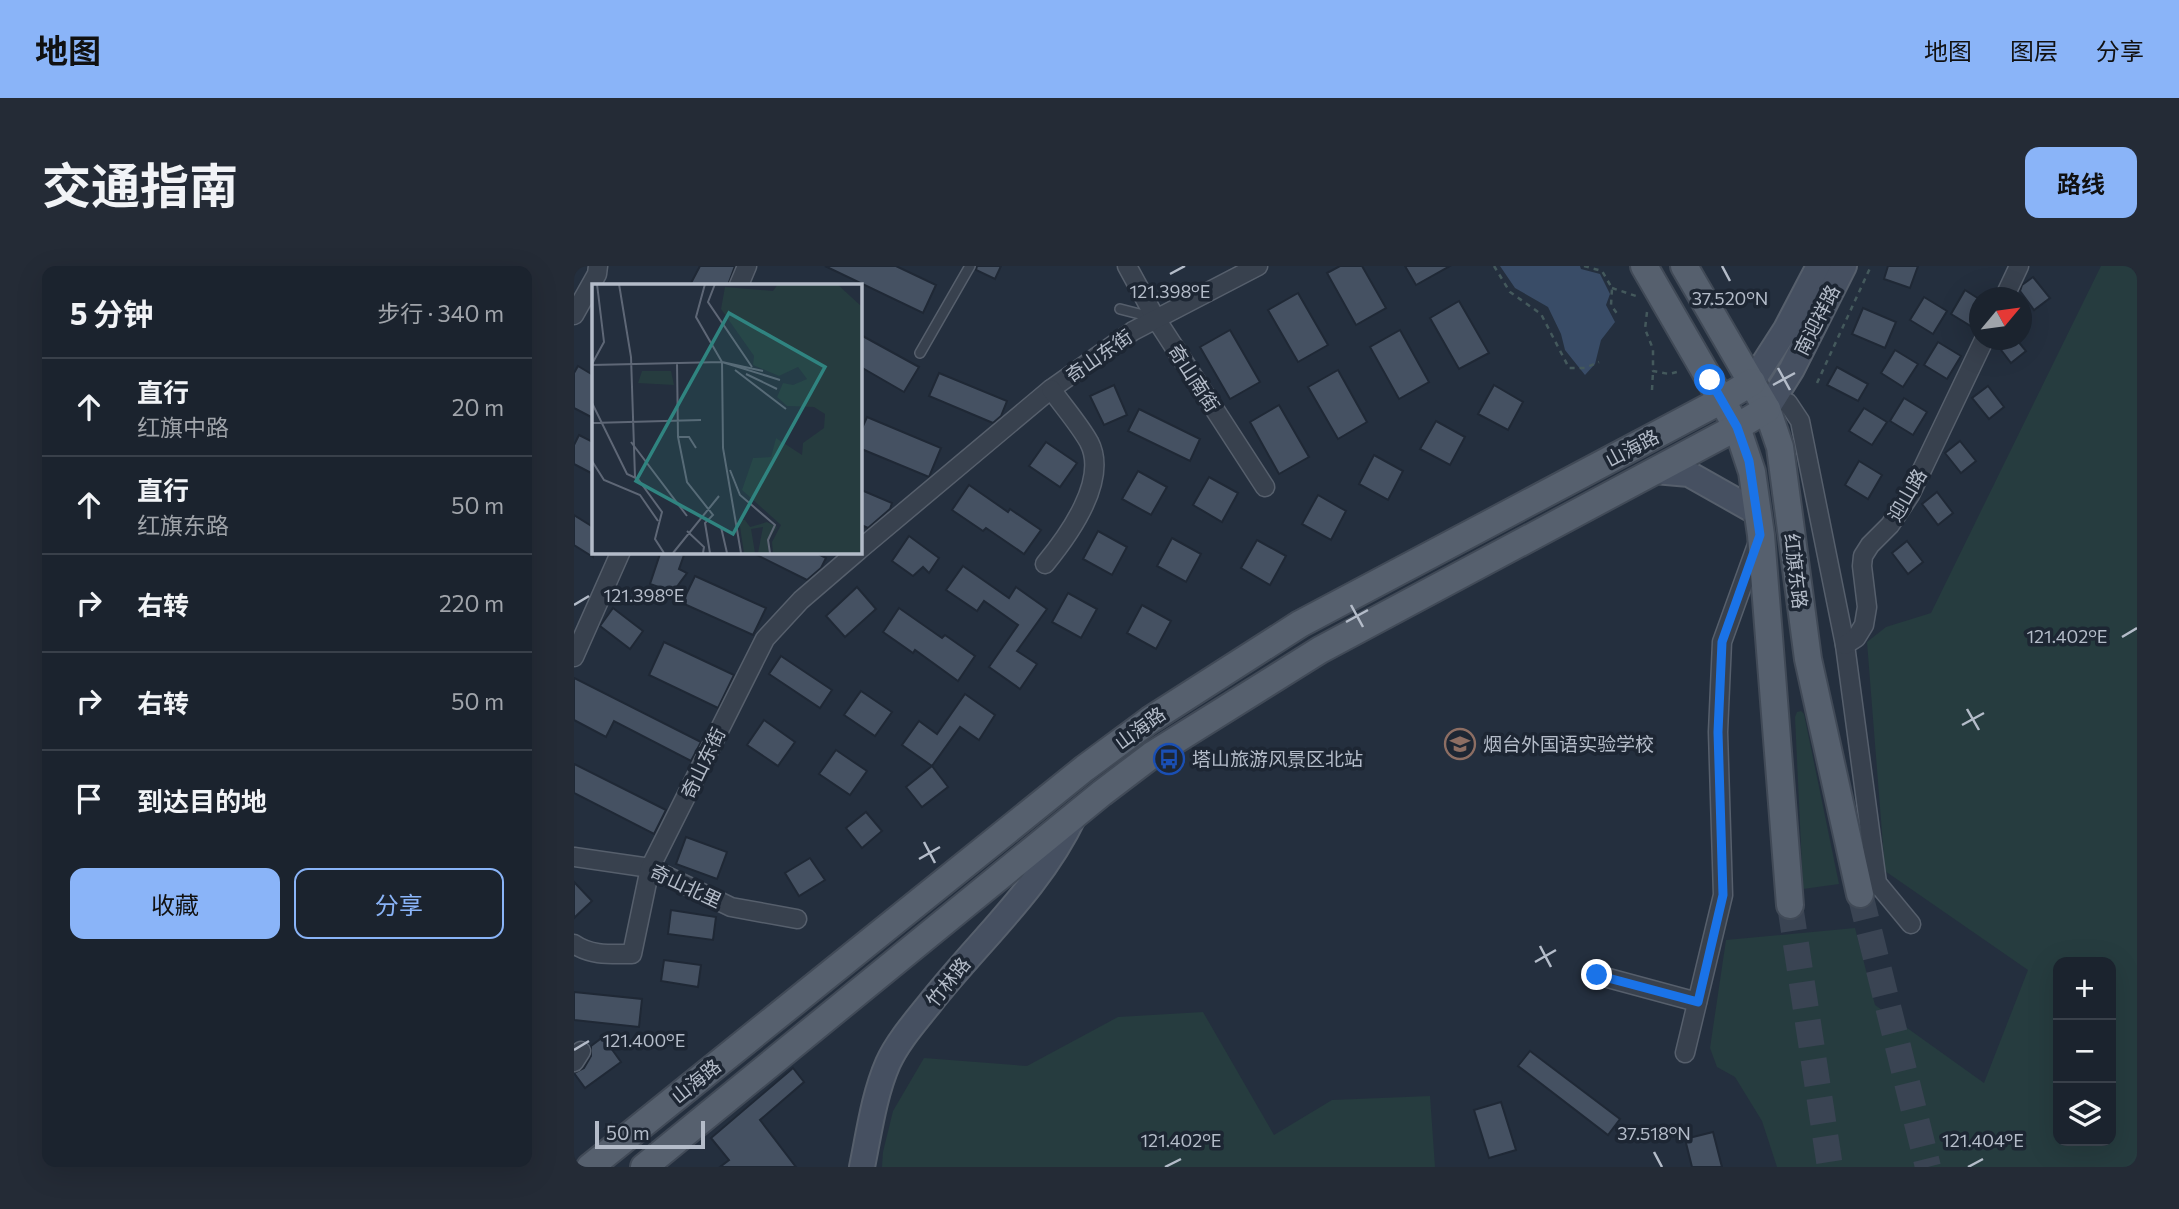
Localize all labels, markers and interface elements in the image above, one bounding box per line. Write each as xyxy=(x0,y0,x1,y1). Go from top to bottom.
text: 地图 xyxy=(35,29,101,70)
text: 地图 xyxy=(1924,36,1972,65)
text: 图层 xyxy=(2010,36,2058,65)
text: 分享 xyxy=(2096,36,2144,65)
button: 路线 xyxy=(2025,147,2137,218)
text: 交通指南 xyxy=(42,154,238,214)
text: 121.398°E xyxy=(1130,280,1210,302)
street label: 南迎祥路 xyxy=(1789,281,1844,359)
inset map xyxy=(592,284,861,553)
text: 37.520°N xyxy=(1692,287,1768,309)
north arrow xyxy=(1969,287,2032,350)
text: 5 分钟 xyxy=(70,294,153,331)
text: 步行 · 340 m xyxy=(377,299,504,327)
street label: 奇山东街 xyxy=(1061,324,1136,387)
street label: 奇山南街 xyxy=(1164,340,1225,416)
route start xyxy=(1694,364,1725,395)
text: 直行 xyxy=(137,376,189,407)
icon: ahead xyxy=(70,388,108,426)
text: 20 m xyxy=(452,393,504,421)
text: 红旗中路 xyxy=(137,413,229,441)
street label: 山海路 xyxy=(1601,424,1662,471)
street label: 迎山路 xyxy=(1882,464,1931,525)
text: 直行 xyxy=(137,474,189,505)
icon: ahead xyxy=(70,486,108,524)
text: 50 m xyxy=(451,491,504,519)
text: 红旗东路 xyxy=(137,511,229,539)
street label: 红旗东路 xyxy=(1780,532,1813,610)
icon: right xyxy=(70,584,108,622)
text: 121.398°E xyxy=(604,584,684,606)
text: 右转 xyxy=(137,589,189,620)
text: 220 m xyxy=(439,589,504,617)
text: 121.402°E xyxy=(2026,625,2108,647)
icon: right xyxy=(70,682,108,720)
text: 右转 xyxy=(137,687,189,718)
text: 50 m xyxy=(451,687,504,715)
street label: 山海路 xyxy=(1110,702,1170,754)
street label: 奇山东街 xyxy=(676,724,730,802)
school or university icon: 烟台外国语实验学校 xyxy=(1443,727,1477,761)
place label: 烟台外国语实验学校 xyxy=(1483,732,1654,755)
bus stop icon: 塔山旅游风景区北站 xyxy=(1152,742,1186,776)
place label: 塔山旅游风景区北站 xyxy=(1192,747,1363,770)
icon: arrive xyxy=(70,780,108,818)
text: 到达目的地 xyxy=(137,785,267,816)
street label: 奇山北里 xyxy=(647,859,726,912)
button: 收藏 xyxy=(70,868,280,939)
button: 分享 xyxy=(294,868,504,939)
street label: 竹林路 xyxy=(921,952,974,1011)
map controls xyxy=(2053,957,2116,1146)
button: + xyxy=(2053,957,2116,1020)
route end xyxy=(1581,959,1612,990)
button: − xyxy=(2053,1020,2116,1083)
text: 121.400°E xyxy=(603,1029,685,1051)
street label: 山海路 xyxy=(666,1054,725,1107)
button: layers xyxy=(2053,1083,2116,1146)
scale bar xyxy=(595,1118,705,1150)
text: 50 m xyxy=(606,1121,650,1144)
text: 37.518°N xyxy=(1617,1122,1691,1144)
text: 121.402°E xyxy=(1140,1129,1222,1151)
text: 121.404°E xyxy=(1942,1129,2024,1151)

